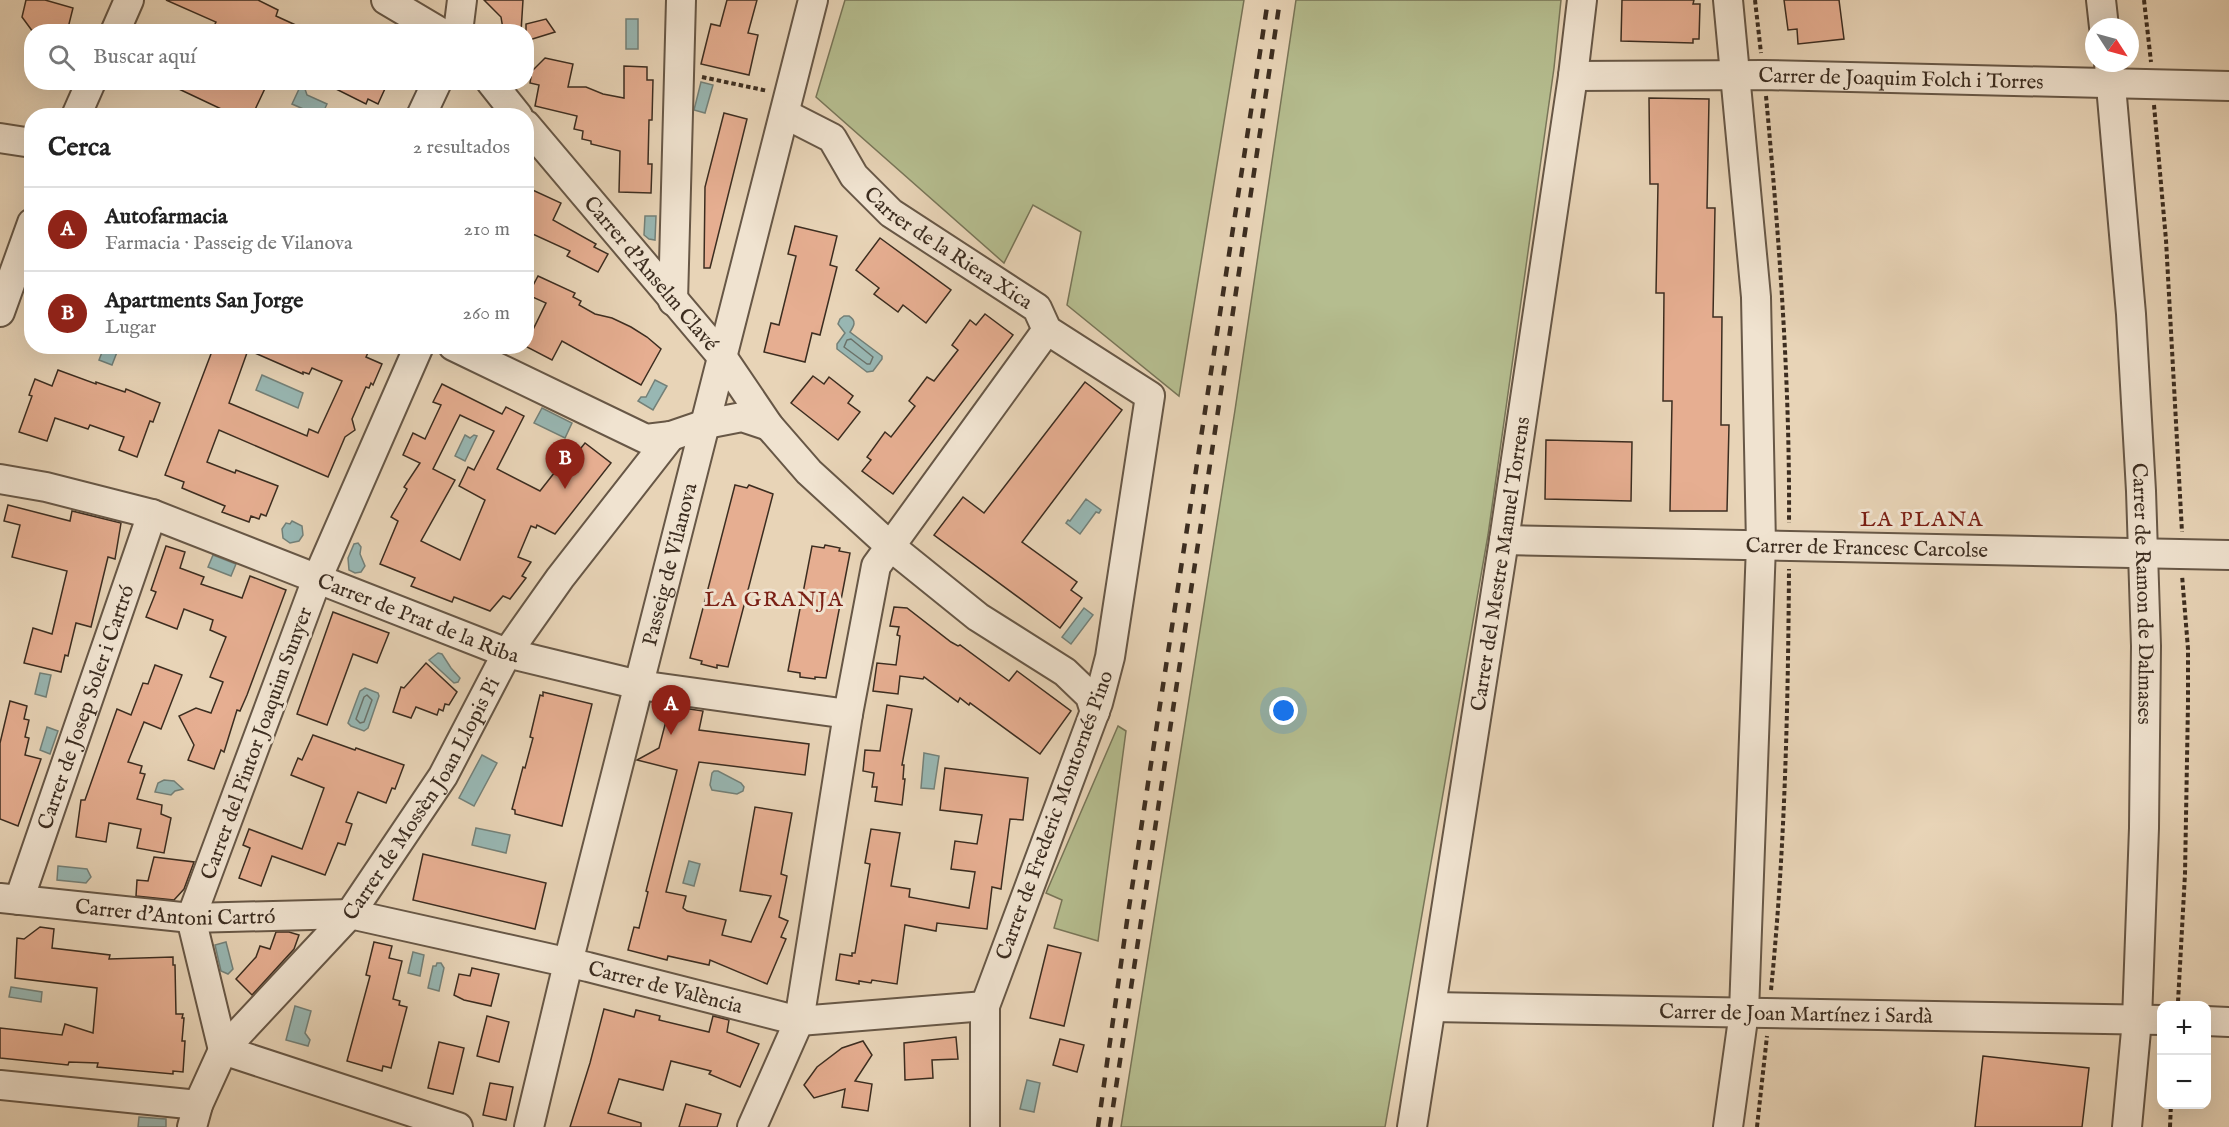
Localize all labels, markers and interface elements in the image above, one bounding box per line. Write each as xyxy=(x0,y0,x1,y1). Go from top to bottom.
north arrow xyxy=(2085,18,2139,72)
search box xyxy=(24,24,534,90)
icon: search xyxy=(45,41,78,74)
text: Buscar aquí xyxy=(93,43,196,71)
street label: Carrer de Joaquim Folch i Torres xyxy=(1758,63,2044,97)
text: Cerca xyxy=(48,131,110,164)
text: 2 resultados xyxy=(413,135,510,160)
street label: Carrer de la Riera Xica xyxy=(857,181,1038,317)
street label: Carrer d'Anselm Clavé xyxy=(577,191,724,358)
text: Autofarmacia xyxy=(105,203,227,231)
text: A xyxy=(61,217,74,242)
text: 210 m xyxy=(464,217,510,242)
text: Farmacia · Passeig de Vilanova xyxy=(105,231,353,256)
text: Apartments San Jorge xyxy=(105,287,303,315)
text: B xyxy=(61,301,74,326)
text: 260 m xyxy=(463,301,510,326)
text: Lugar xyxy=(105,315,156,340)
street label: Carrer del Mestre Manuel Torrens xyxy=(1465,415,1537,713)
pin: B xyxy=(546,440,584,489)
street label: Carrer de Ramon de Dalmases xyxy=(2124,462,2158,725)
street label: Passeig de Vilanova xyxy=(637,479,705,649)
district label: LA PLANA xyxy=(1860,506,1984,534)
street label: Carrer de Francesc Carcolse xyxy=(1745,533,1989,565)
street label: Carrer de Prat de la Riba xyxy=(313,568,522,671)
street label: Carrer de Josep Soler i Cartró xyxy=(32,582,142,834)
district label: LA GRANJA xyxy=(704,586,844,614)
street label: Carrer del Pintor Joaquim Sunyer xyxy=(195,603,320,884)
street label: Carrer de Frederic Montornés Pino xyxy=(990,667,1120,964)
street label: Carrer de Mossèn Joan Llopis Pi xyxy=(337,673,507,926)
pin: A xyxy=(652,686,690,735)
your location xyxy=(1269,696,1298,725)
street label: Carrer d'Antoni Cartró xyxy=(74,894,276,933)
street label: Carrer de València xyxy=(585,956,746,1021)
street label: Carrer de Joan Martínez i Sardà xyxy=(1659,999,1934,1031)
map controls xyxy=(2157,1001,2211,1109)
button: + xyxy=(2157,1001,2211,1055)
button: − xyxy=(2157,1055,2211,1109)

